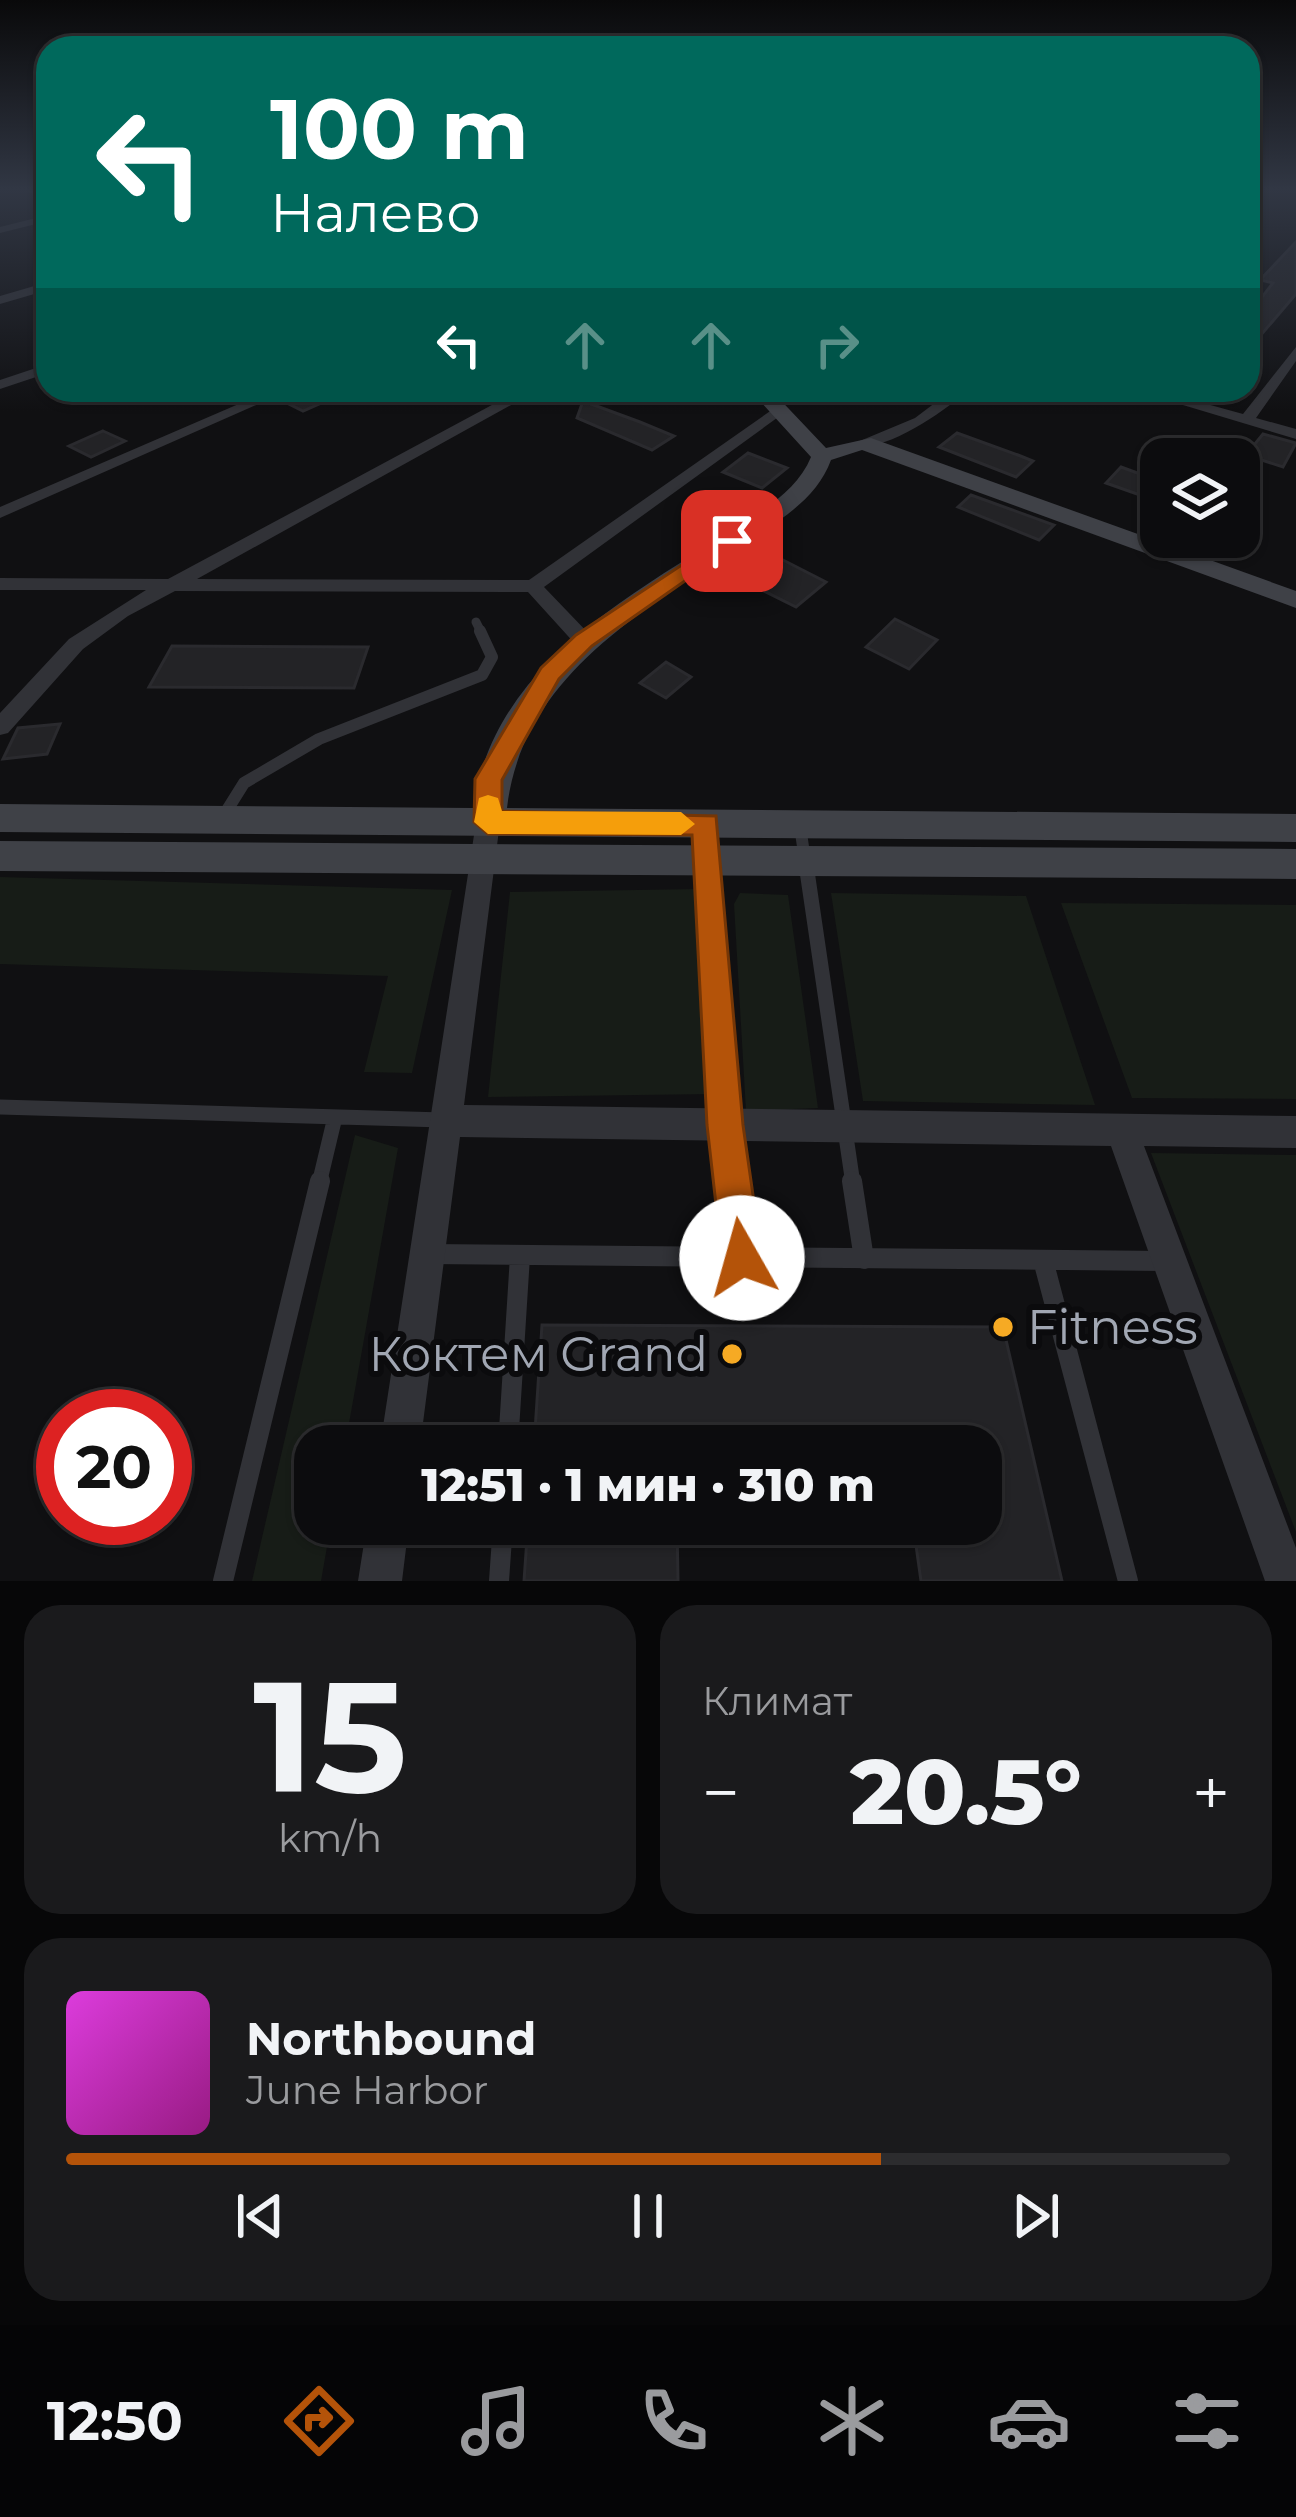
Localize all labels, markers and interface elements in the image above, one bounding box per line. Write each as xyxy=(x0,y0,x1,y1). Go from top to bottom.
text: 100 m xyxy=(270,78,529,180)
icon: left xyxy=(72,84,228,240)
text: Налево xyxy=(270,180,481,246)
icon: left xyxy=(426,312,492,378)
icon: ahead xyxy=(552,312,618,378)
icon: ahead xyxy=(678,312,744,378)
icon: right xyxy=(804,312,870,378)
map controls xyxy=(1140,438,1260,558)
button: layers xyxy=(1140,438,1260,558)
pin xyxy=(681,490,783,592)
icon: arrive xyxy=(699,508,765,574)
position arrow xyxy=(679,1195,805,1321)
place label: Fitness xyxy=(1027,1298,1198,1356)
marker: Fitness xyxy=(990,1314,1016,1340)
place label: Коктем Grand xyxy=(368,1325,708,1383)
marker: Коктем Grand xyxy=(719,1341,745,1367)
speed limit sign: 20 xyxy=(36,1389,192,1545)
text: 12:51 · 1 мин · 310 m xyxy=(421,1457,875,1512)
text: 15 xyxy=(253,1641,407,1831)
text: Климат xyxy=(702,1677,852,1725)
text: 20.5° xyxy=(850,1737,1082,1847)
text: − xyxy=(702,1752,740,1833)
text: + xyxy=(1192,1752,1230,1833)
text: km/h xyxy=(278,1814,382,1862)
text: Northbound xyxy=(246,2011,536,2066)
text: June Harbor xyxy=(246,2066,488,2114)
icon: previous xyxy=(227,2183,293,2249)
icon: pause xyxy=(615,2183,681,2249)
icon: next xyxy=(1003,2183,1069,2249)
icon: directions xyxy=(277,2379,361,2463)
icon: music xyxy=(454,2379,538,2463)
icon: phone xyxy=(632,2379,716,2463)
icon: climate xyxy=(810,2379,894,2463)
icon: car xyxy=(987,2379,1071,2463)
icon: filters xyxy=(1165,2379,1249,2463)
text: 12:50 xyxy=(47,2388,183,2454)

